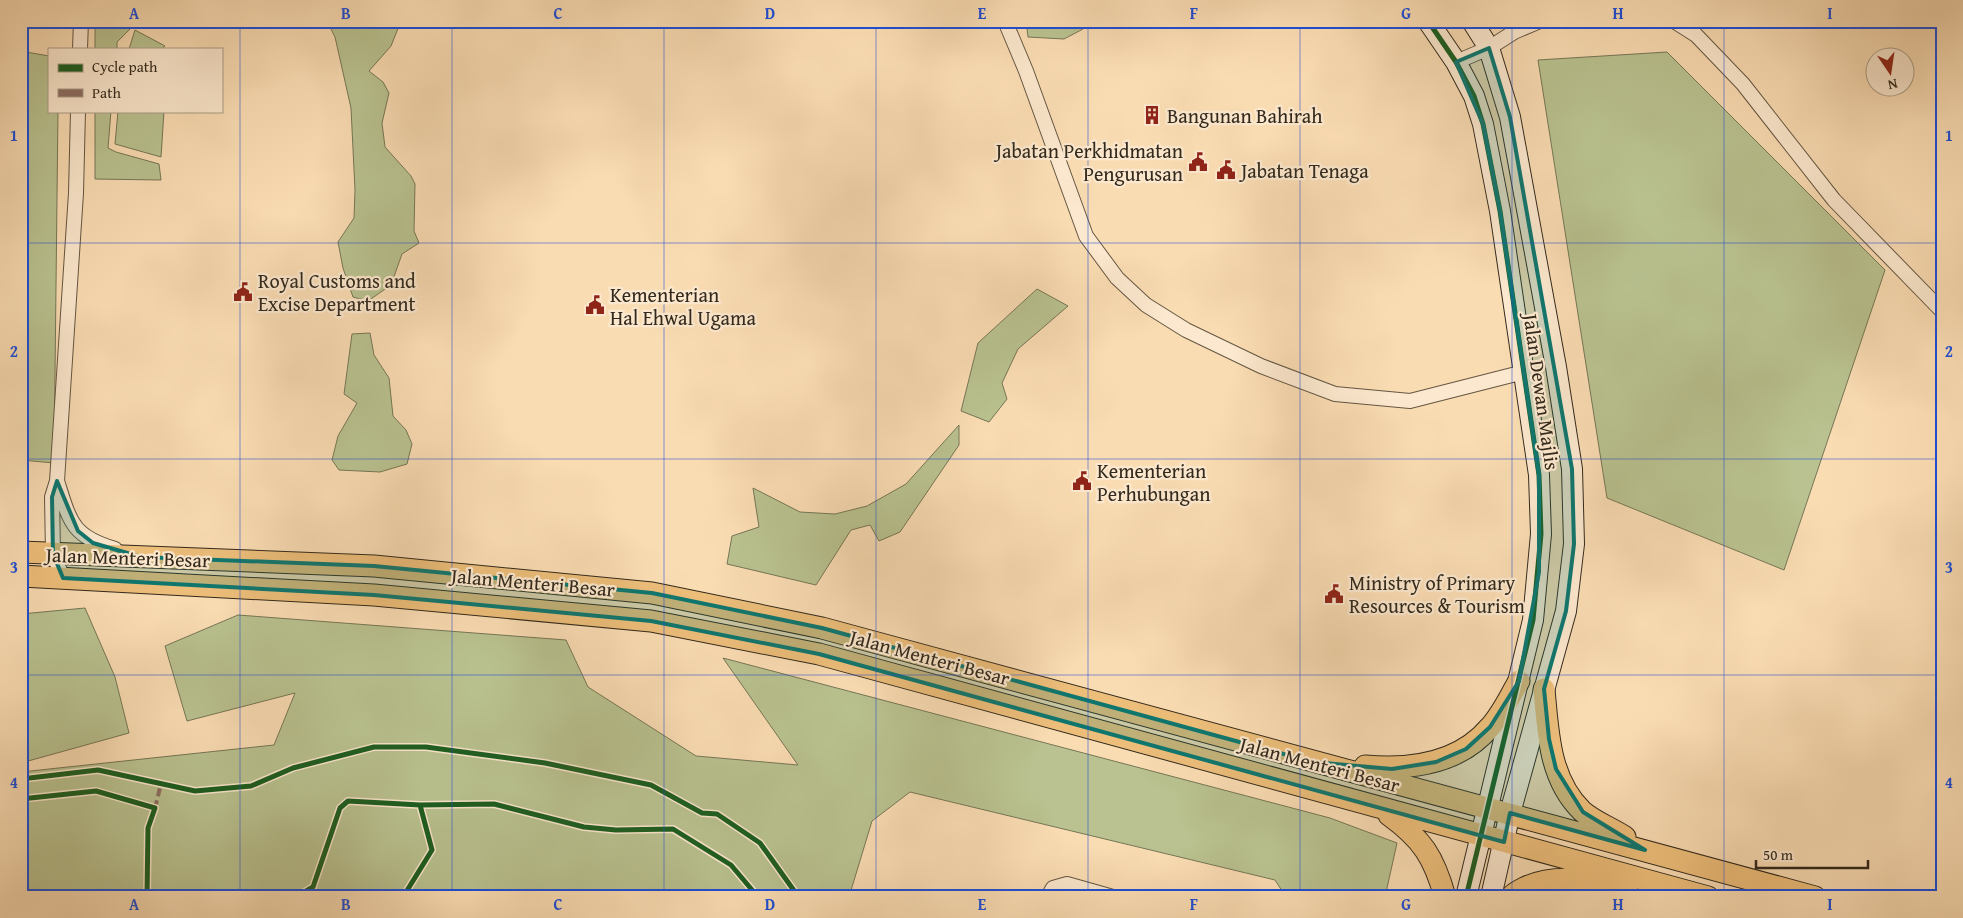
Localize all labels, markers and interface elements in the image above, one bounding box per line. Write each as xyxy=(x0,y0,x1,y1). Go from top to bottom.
text: A xyxy=(129,1,140,25)
text: B xyxy=(341,1,351,25)
text: C xyxy=(553,1,563,25)
text: D xyxy=(765,1,775,25)
text: E xyxy=(978,1,987,25)
text: F xyxy=(1190,1,1198,25)
text: G xyxy=(1401,1,1411,25)
text: H xyxy=(1612,1,1624,25)
text: I xyxy=(1827,1,1833,25)
legend xyxy=(48,48,222,112)
north arrow xyxy=(1866,48,1916,98)
text: Cycle path xyxy=(92,56,158,77)
text: N xyxy=(1885,74,1900,96)
text: Path xyxy=(92,82,121,103)
place label: Bangunan Bahirah xyxy=(1167,101,1322,130)
building icon: Bangunan Bahirah xyxy=(1141,104,1163,126)
text: 1 xyxy=(10,123,18,147)
text: 1 xyxy=(1945,123,1953,147)
place label: Jabatan Perkhidmatan Pengurusan xyxy=(993,136,1183,188)
public building icon: Jabatan Perkhidmatan Pengurusan xyxy=(1187,151,1209,173)
place label: Jabatan Tenaga xyxy=(1238,156,1369,185)
public building icon: Jabatan Tenaga xyxy=(1215,159,1237,181)
place label: Royal Customs and Excise Department xyxy=(258,266,416,318)
place label: Kementerian Hal Ehwal Ugama xyxy=(610,280,756,332)
public building icon: Royal Customs and Excise Department xyxy=(232,281,254,303)
public building icon: Kementerian Hal Ehwal Ugama xyxy=(584,294,606,316)
street label: Jalan Dewan Majlis xyxy=(1516,309,1567,472)
text: 2 xyxy=(10,339,18,363)
text: 2 xyxy=(1945,339,1953,363)
place label: Kementerian Perhubungan xyxy=(1097,456,1210,508)
public building icon: Kementerian Perhubungan xyxy=(1071,470,1093,492)
street label: Jalan Menteri Besar xyxy=(42,540,211,574)
text: 3 xyxy=(10,555,18,579)
text: 3 xyxy=(1945,555,1953,579)
street label: Jalan Menteri Besar xyxy=(447,560,616,604)
place label: Ministry of Primary Resources & Tourism xyxy=(1349,568,1526,620)
public building icon: Ministry of Primary Resources & Tourism xyxy=(1323,583,1345,605)
street label: Jalan Menteri Besar xyxy=(844,621,1013,692)
street label: Jalan Menteri Besar xyxy=(1234,728,1403,799)
text: 4 xyxy=(10,770,18,794)
text: 4 xyxy=(1945,770,1953,794)
scale bar xyxy=(1756,838,1868,870)
text: 50 m xyxy=(1763,844,1794,865)
text: A xyxy=(129,892,140,916)
text: B xyxy=(341,892,351,916)
text: C xyxy=(553,892,563,916)
text: D xyxy=(765,892,775,916)
text: E xyxy=(978,892,987,916)
text: F xyxy=(1190,892,1198,916)
text: G xyxy=(1401,892,1411,916)
text: H xyxy=(1612,892,1624,916)
text: I xyxy=(1827,892,1833,916)

